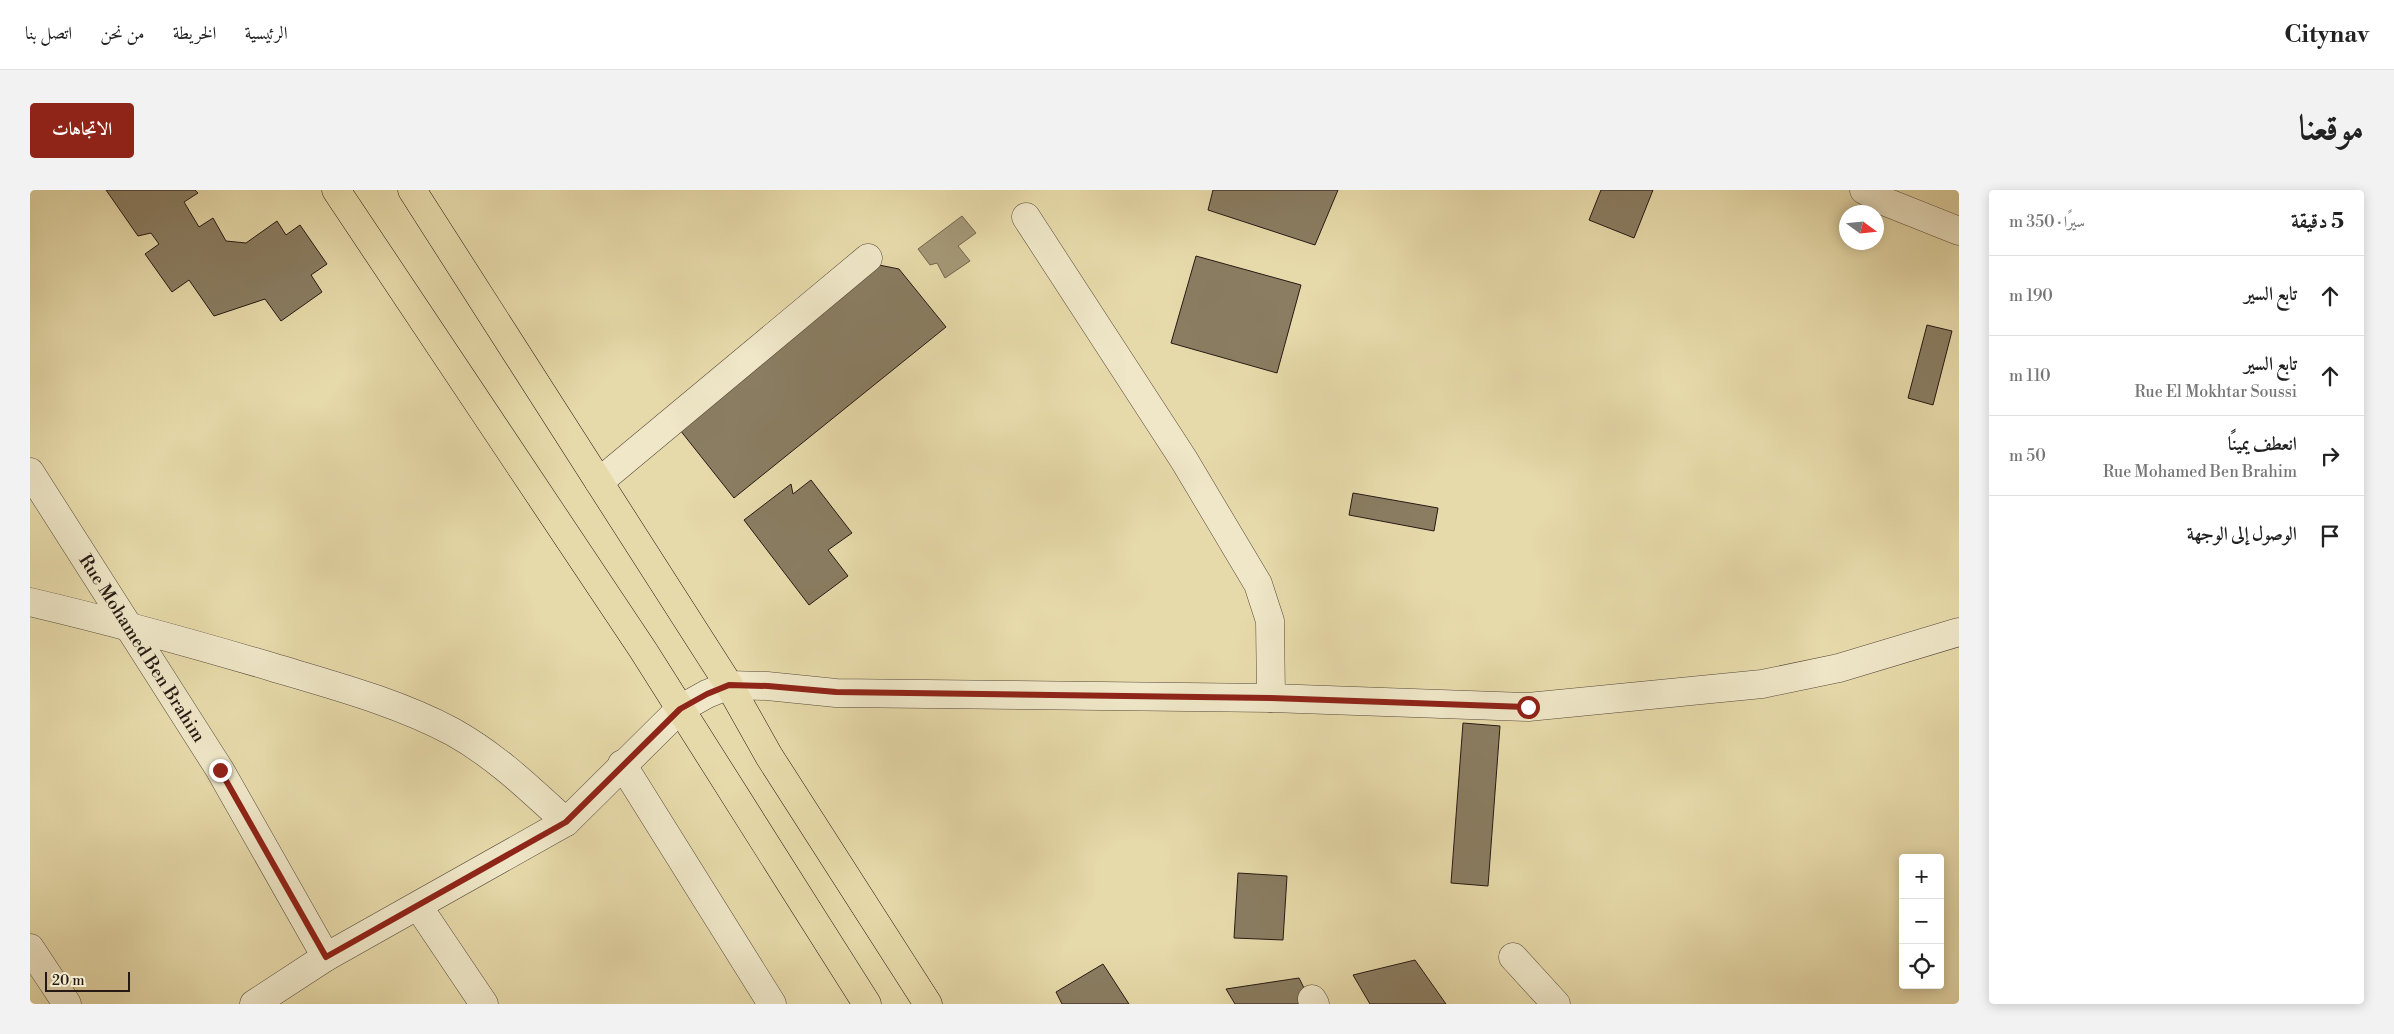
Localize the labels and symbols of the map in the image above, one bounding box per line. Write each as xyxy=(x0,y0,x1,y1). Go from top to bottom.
north arrow xyxy=(1839,205,1884,250)
street label: Rue Mohamed Ben Brahim xyxy=(74,550,211,747)
route start xyxy=(1517,696,1540,719)
route end xyxy=(209,759,232,782)
scale bar xyxy=(45,969,130,992)

